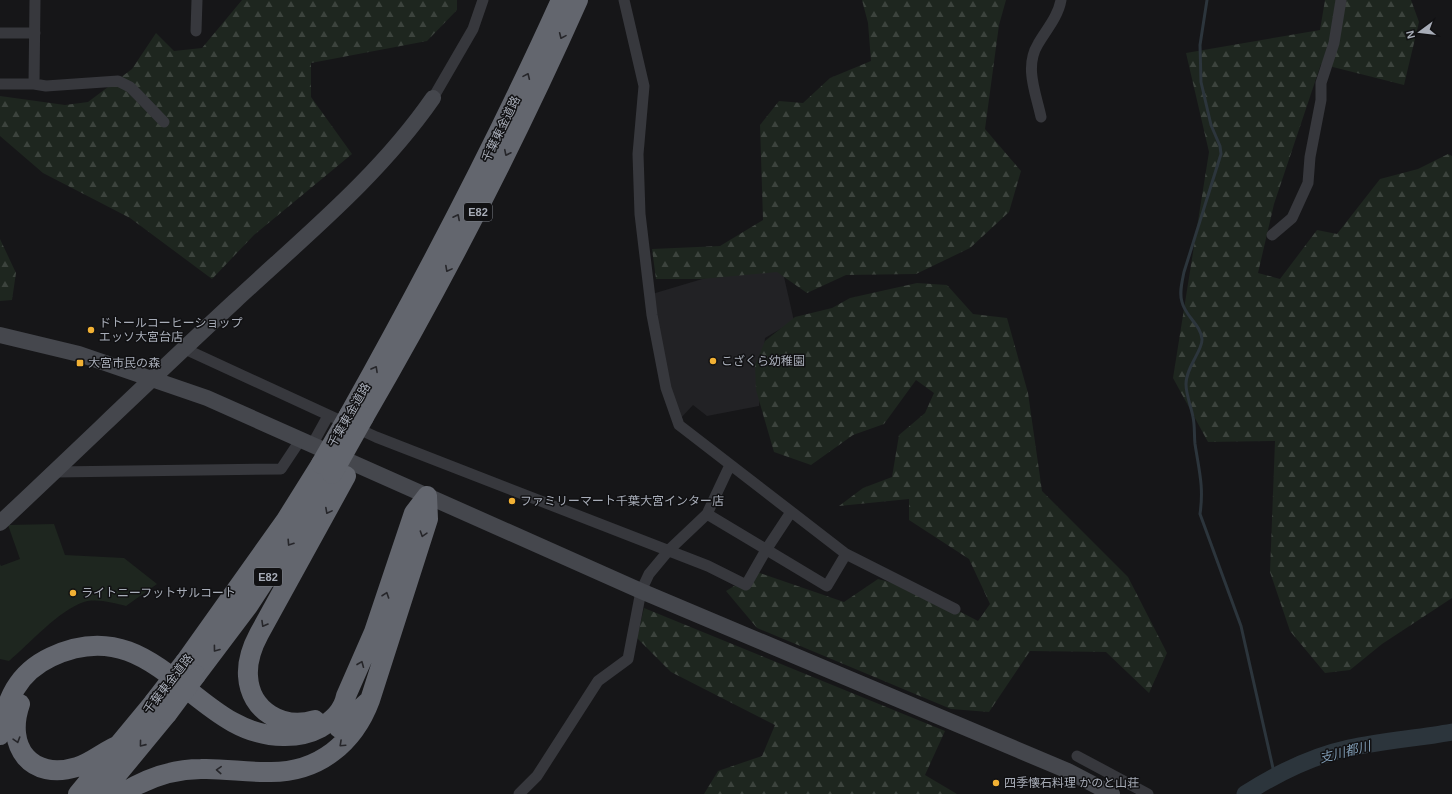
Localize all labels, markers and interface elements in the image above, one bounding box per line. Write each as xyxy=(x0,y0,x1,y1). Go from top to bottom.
north arrow xyxy=(1400,12,1440,52)
text: N xyxy=(1404,29,1417,40)
one-way arrow xyxy=(559,31,567,39)
one-way arrow xyxy=(522,72,530,80)
street label: 千葉東金道路 xyxy=(479,94,523,164)
one-way arrow xyxy=(504,149,512,157)
road number: E82 xyxy=(464,203,492,221)
one-way arrow xyxy=(452,214,459,221)
one-way arrow xyxy=(445,265,452,272)
place label: ドトールコーヒーショップ エッソ大宮台店 xyxy=(99,316,243,344)
marker: ドトールコーヒーショップ エッソ大宮台店 xyxy=(86,325,96,335)
place label: こざくら幼稚園 xyxy=(721,354,805,368)
place label: 大宮市民の森 xyxy=(88,356,160,370)
marker: こざくら幼稚園 xyxy=(708,356,718,366)
marker: 大宮市民の森 xyxy=(75,358,85,368)
one-way arrow xyxy=(370,365,378,373)
street label: 千葉東金道路 xyxy=(325,380,373,450)
place label: ファミリーマート千葉大宮インター店 xyxy=(520,494,724,508)
marker: ファミリーマート千葉大宮インター店 xyxy=(507,496,517,506)
one-way arrow xyxy=(325,506,332,514)
one-way arrow xyxy=(419,530,428,537)
one-way arrow xyxy=(287,539,295,546)
road number: E82 xyxy=(254,568,282,586)
place label: ライトニーフットサルコート xyxy=(81,586,236,600)
marker: ライトニーフットサルコート xyxy=(68,588,78,598)
one-way arrow xyxy=(381,592,390,599)
one-way arrow xyxy=(262,620,269,627)
one-way arrow xyxy=(213,645,220,652)
street label: 千葉東金道路 xyxy=(140,651,196,717)
one-way arrow xyxy=(356,661,364,668)
one-way arrow xyxy=(12,736,21,743)
water label: 支川都川 xyxy=(1318,738,1374,766)
one-way arrow xyxy=(140,739,147,747)
one-way arrow xyxy=(339,739,347,747)
one-way arrow xyxy=(216,765,222,774)
place label: 四季懐石料理 かのと山荘 xyxy=(1004,776,1139,790)
marker: 四季懐石料理 かのと山荘 xyxy=(991,778,1001,788)

